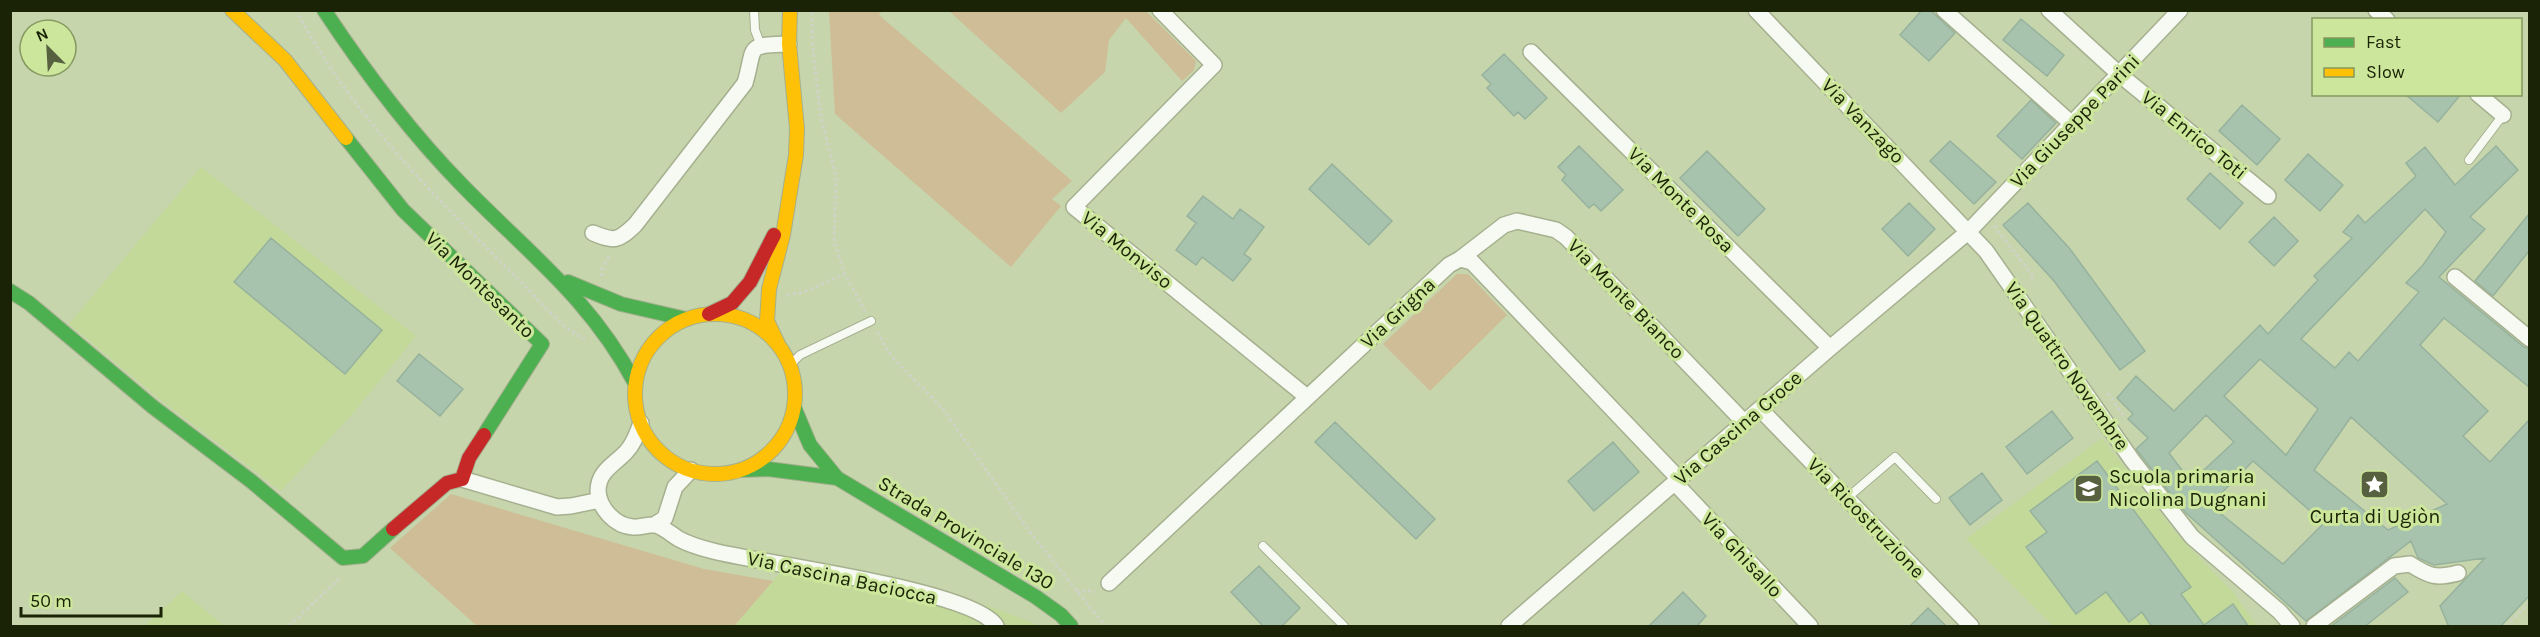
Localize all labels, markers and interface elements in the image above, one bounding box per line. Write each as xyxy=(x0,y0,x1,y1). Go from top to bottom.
north arrow xyxy=(18,18,78,78)
legend xyxy=(2312,18,2522,96)
text: N xyxy=(33,24,51,46)
text: Fast xyxy=(2366,31,2401,53)
street label: Via Giuseppe Parini xyxy=(2005,50,2145,192)
text: Slow xyxy=(2366,61,2405,83)
street label: Via Vanzago xyxy=(1817,74,1909,168)
street label: Via Enrico Toti xyxy=(2137,86,2251,184)
street label: Via Monte Rosa xyxy=(1623,142,1739,258)
street label: Via Monviso xyxy=(1077,206,1177,294)
street label: Via Montesanto xyxy=(421,227,539,343)
street label: Via Monte Bianco xyxy=(1563,234,1689,364)
street label: Via Grigna xyxy=(1356,273,1440,353)
street label: Via Quattro Novembre xyxy=(2000,277,2134,455)
street label: Via Cascina Croce xyxy=(1669,366,1807,490)
street label: Via Ricostruzione xyxy=(1803,453,1929,583)
place label: Scuola primaria Nicolina Dugnani xyxy=(2109,465,2267,511)
place icon: Curta di Ugiòn xyxy=(2359,469,2391,501)
street label: Strada Provinciale 130 xyxy=(874,471,1058,595)
school or university icon: Scuola primaria Nicolina Dugnani xyxy=(2072,472,2104,504)
place label: Curta di Ugiòn xyxy=(2310,505,2440,528)
street label: Via Ghisallo xyxy=(1697,508,1787,602)
street label: Via Cascina Baciocca xyxy=(745,547,939,609)
scale bar xyxy=(21,580,160,618)
text: 50 m xyxy=(30,590,72,612)

